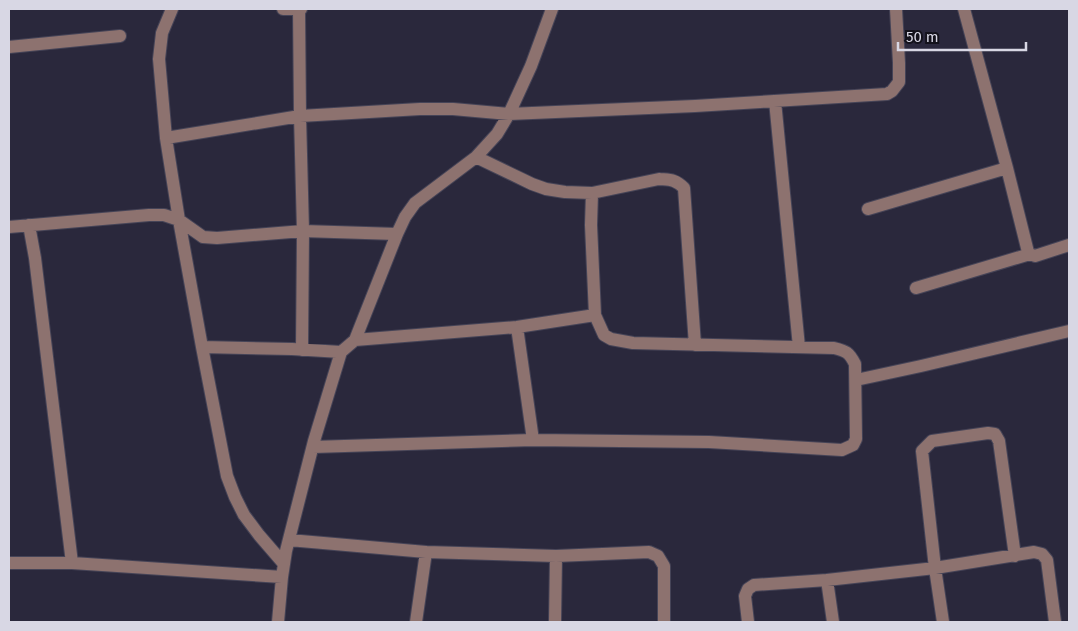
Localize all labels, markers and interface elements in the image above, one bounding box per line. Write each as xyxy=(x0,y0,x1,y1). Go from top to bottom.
scale bar xyxy=(898,20,1026,52)
text: 50 m xyxy=(906,28,939,46)

